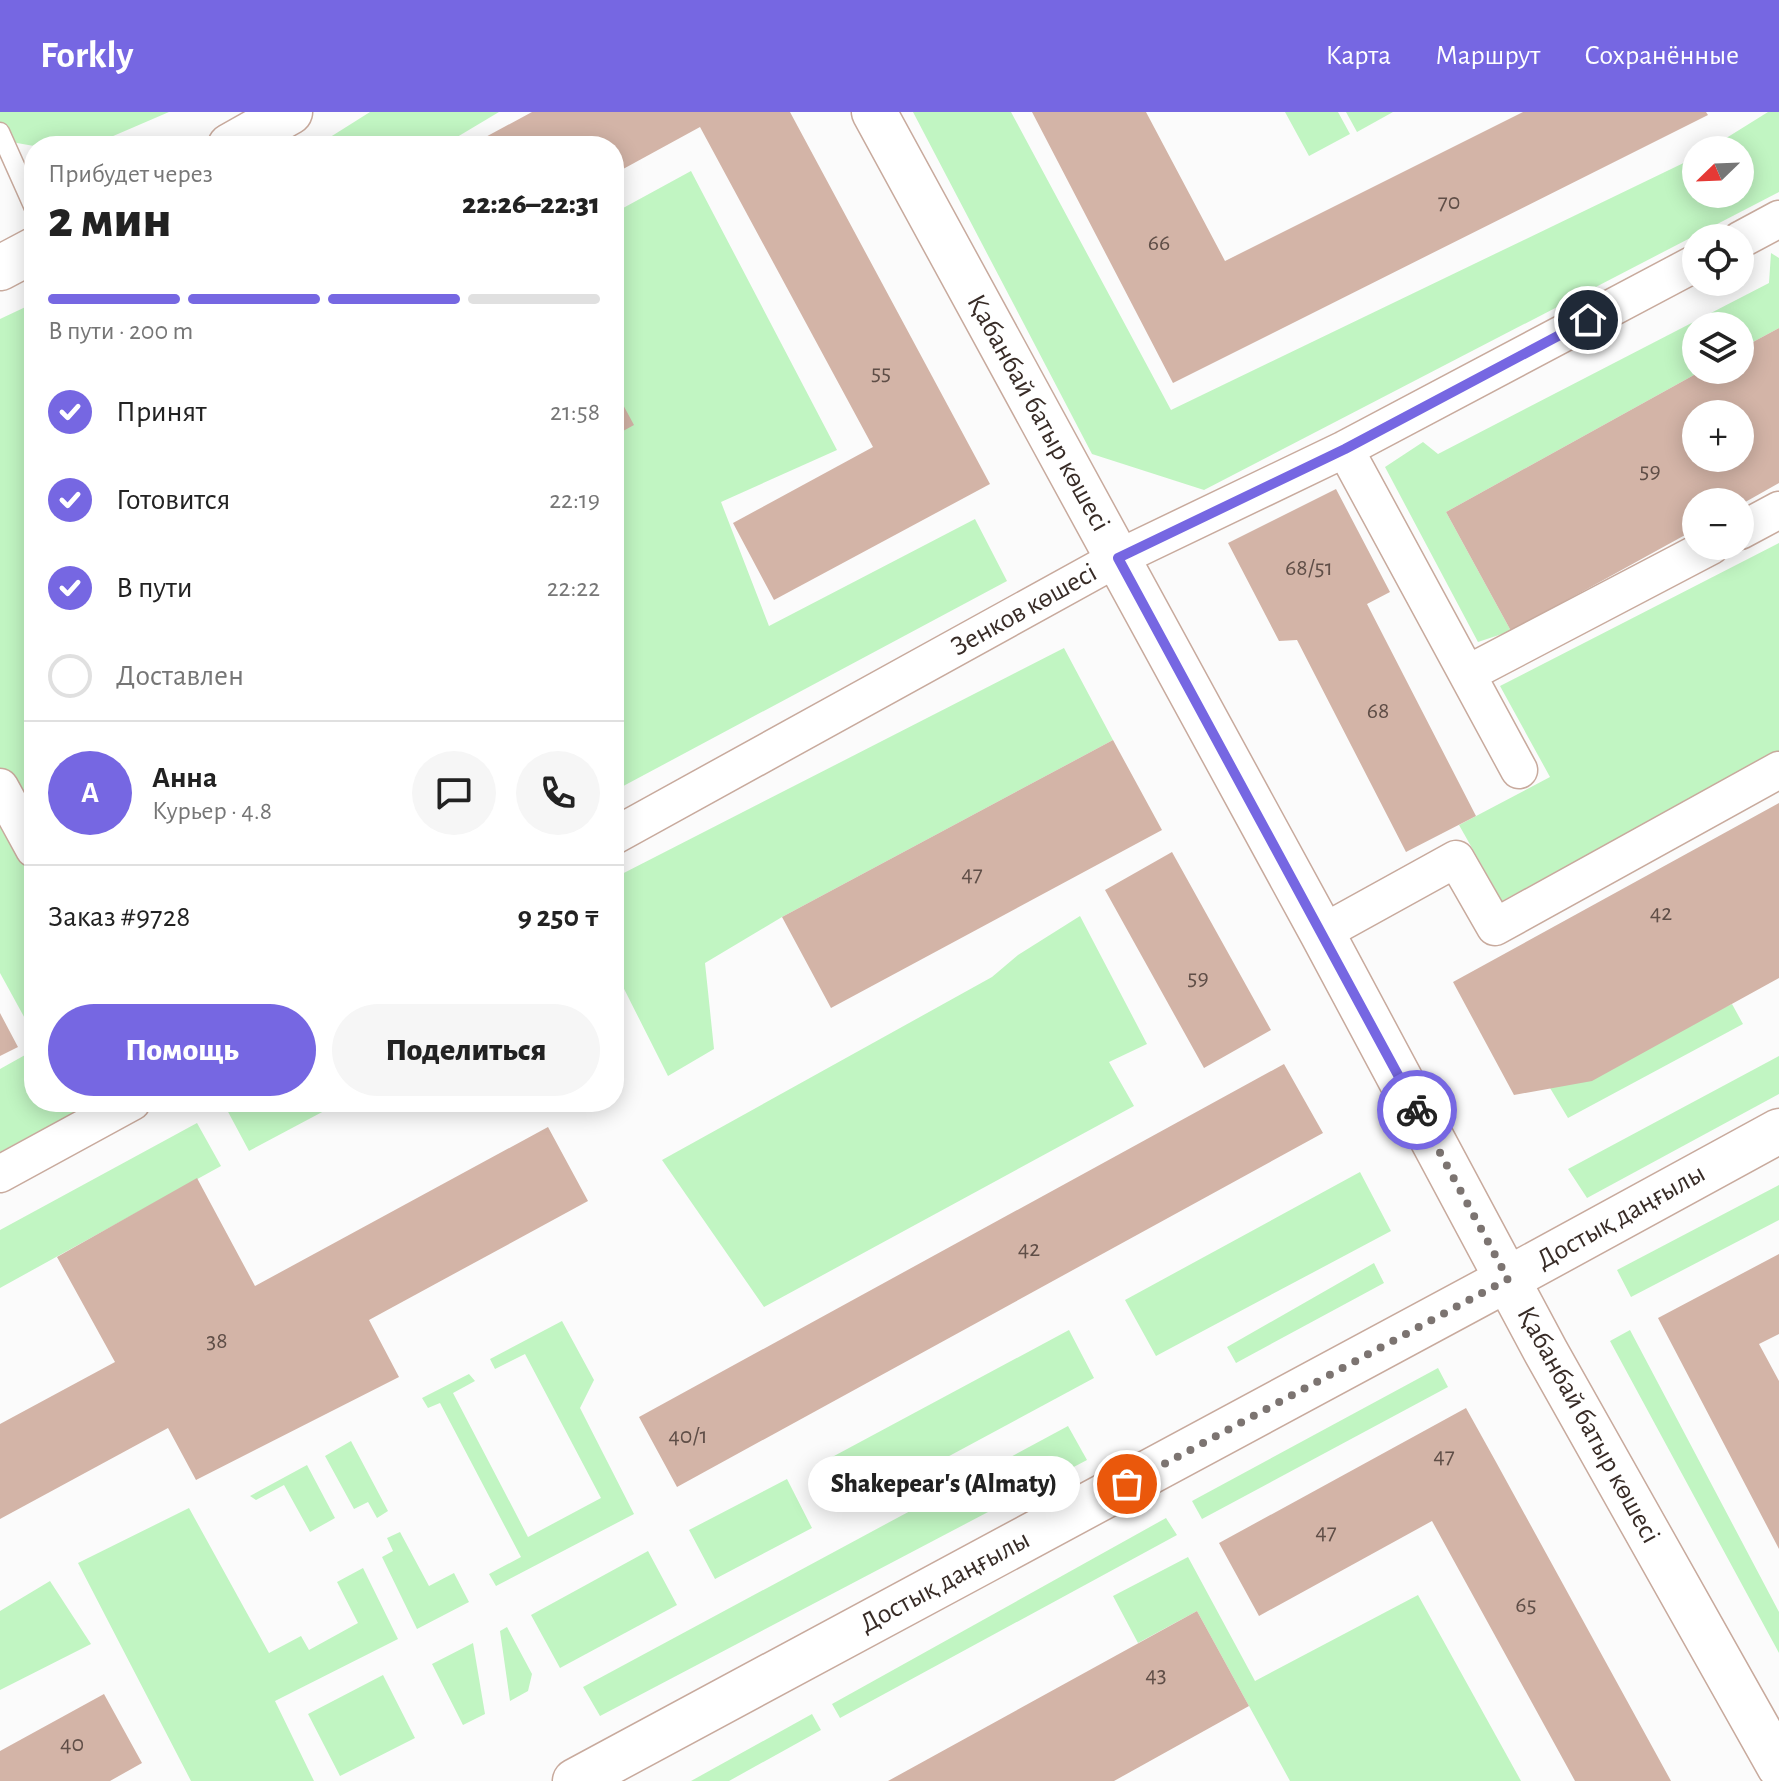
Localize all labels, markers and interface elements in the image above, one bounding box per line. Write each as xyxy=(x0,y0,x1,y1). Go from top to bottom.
text: Forkly xyxy=(40,37,134,75)
text: Карта xyxy=(1325,42,1391,70)
text: Маршрут xyxy=(1435,42,1540,70)
text: Сохранённые xyxy=(1584,42,1739,70)
north arrow xyxy=(1682,136,1754,208)
map controls xyxy=(1682,136,1754,560)
text: Прибудет через xyxy=(48,161,213,187)
text: 22:26–22:31 xyxy=(462,189,600,219)
house number: 70 xyxy=(1438,190,1460,214)
text: 2 мин xyxy=(48,194,172,246)
button: locate xyxy=(1682,224,1754,296)
house number: 66 xyxy=(1148,231,1170,255)
pin xyxy=(1554,286,1622,354)
street label: Қабанбай батыр көшесі xyxy=(961,290,1115,536)
icon: home xyxy=(1566,298,1610,342)
button: layers xyxy=(1682,312,1754,384)
text: В пути · 200 m xyxy=(48,318,193,344)
house number: 55 xyxy=(871,361,891,385)
icon: check xyxy=(48,390,92,434)
text: Принят xyxy=(116,397,207,427)
text: 21:58 xyxy=(550,399,600,425)
button: + xyxy=(1682,400,1754,472)
house number: 59 xyxy=(1639,459,1661,483)
icon: check xyxy=(48,478,92,522)
text: Готовится xyxy=(116,485,230,515)
text: 22:19 xyxy=(549,487,600,513)
button: − xyxy=(1682,488,1754,560)
house number: 68/51 xyxy=(1285,556,1333,580)
street label: Зенков көшесі xyxy=(946,559,1102,661)
icon: check xyxy=(48,566,92,610)
text: В пути xyxy=(116,573,193,603)
text: 22:22 xyxy=(547,575,600,601)
text: Доставлен xyxy=(116,661,244,691)
house number: 68 xyxy=(1367,699,1389,723)
button: chat xyxy=(412,751,496,835)
button: phone xyxy=(516,751,600,835)
text: Анна xyxy=(152,763,217,793)
text: А xyxy=(81,778,99,808)
text: Курьер · 4.8 xyxy=(152,798,272,824)
house number: 47 xyxy=(961,862,983,886)
house number: 42 xyxy=(1650,901,1672,925)
text: Заказ #9728 xyxy=(48,902,191,932)
text: 9 250 ₸ xyxy=(517,902,600,932)
house number: 59 xyxy=(1187,966,1209,990)
button: Помощь xyxy=(48,1004,316,1096)
button: Поделиться xyxy=(332,1004,600,1096)
courier xyxy=(1377,1070,1457,1150)
icon: bike xyxy=(1395,1088,1439,1132)
street label: Достық даңғылы xyxy=(1532,1159,1710,1275)
house number: 42 xyxy=(1018,1237,1040,1261)
street label: Қабанбай батыр көшесі xyxy=(1511,1302,1665,1548)
house number: 38 xyxy=(206,1329,228,1353)
house number: 40/1 xyxy=(668,1424,708,1448)
house number: 47 xyxy=(1433,1444,1455,1468)
pin xyxy=(1093,1450,1161,1518)
callout: Shakepear's (Almaty) xyxy=(807,1456,1079,1512)
icon: bag xyxy=(1105,1462,1149,1506)
text: Shakepear's (Almaty) xyxy=(831,1471,1057,1497)
house number: 47 xyxy=(1315,1520,1337,1544)
street label: Достық даңғылы xyxy=(855,1526,1035,1638)
house number: 65 xyxy=(1515,1593,1537,1617)
house number: 43 xyxy=(1145,1663,1167,1687)
house number: 40 xyxy=(60,1732,84,1756)

